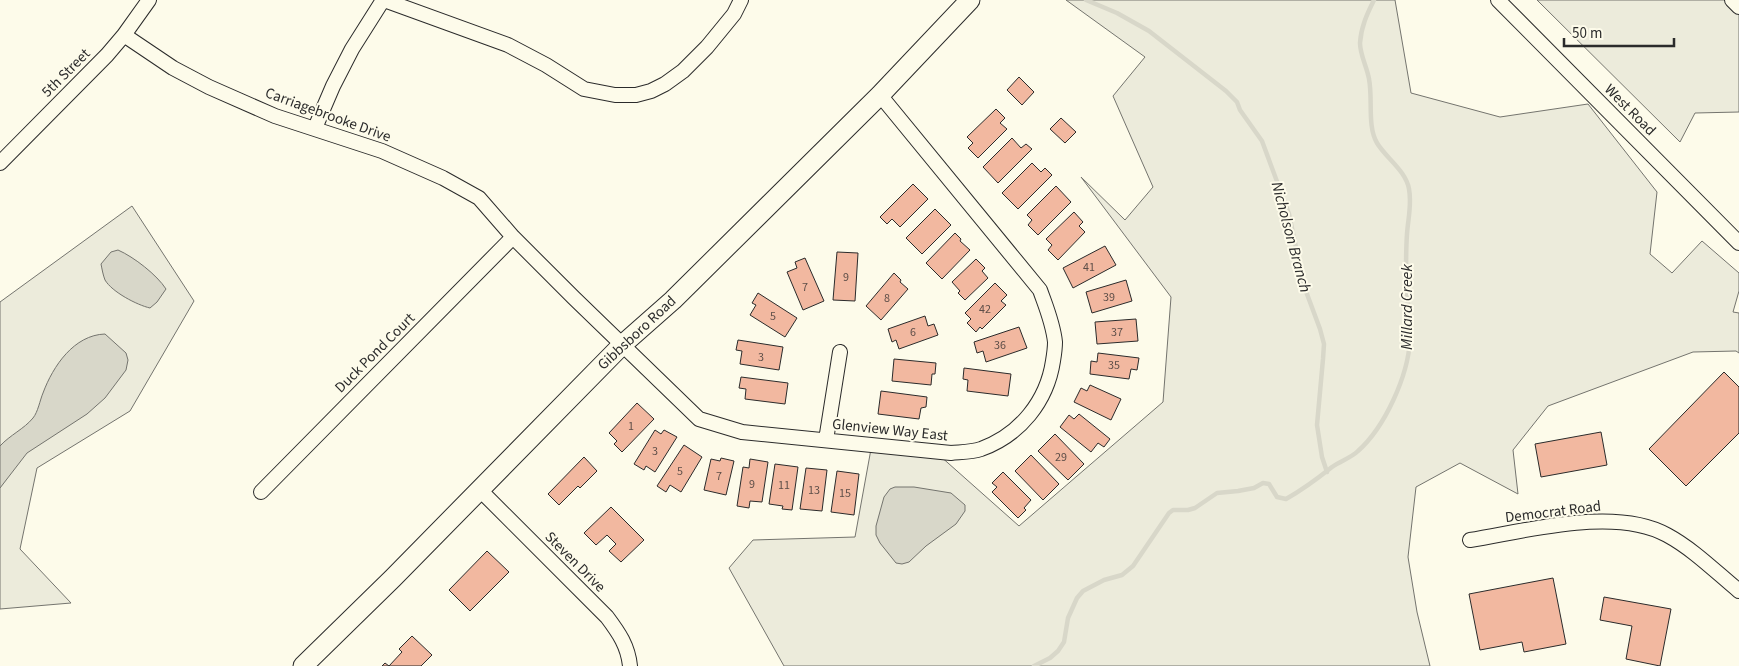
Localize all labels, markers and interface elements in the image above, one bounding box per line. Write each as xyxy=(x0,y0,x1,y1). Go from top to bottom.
scale bar xyxy=(1564,15,1674,47)
text: 50 m xyxy=(1572,23,1602,44)
street label: 5th Street xyxy=(37,44,95,102)
street label: West Road xyxy=(1599,79,1661,141)
street label: Carriagebrooke Drive xyxy=(262,83,394,147)
water label: Nicholson Branch xyxy=(1266,179,1316,295)
house number: 41 xyxy=(1083,259,1095,276)
water label: Millard Creek xyxy=(1396,264,1418,350)
house number: 9 xyxy=(843,269,849,286)
house number: 7 xyxy=(802,279,808,296)
house number: 39 xyxy=(1103,289,1115,306)
house number: 8 xyxy=(884,290,890,307)
street label: Gibbsboro Road xyxy=(593,291,681,375)
house number: 42 xyxy=(979,301,991,318)
street label: Duck Pond Court xyxy=(330,308,420,398)
house number: 5 xyxy=(770,308,776,325)
house number: 6 xyxy=(910,324,916,341)
house number: 37 xyxy=(1111,324,1123,341)
house number: 36 xyxy=(994,337,1006,354)
house number: 3 xyxy=(758,349,764,366)
house number: 35 xyxy=(1108,357,1120,374)
street label: Glenview Way East xyxy=(831,413,949,447)
house number: 1 xyxy=(628,418,634,435)
house number: 3 xyxy=(652,443,658,460)
house number: 29 xyxy=(1055,449,1067,466)
house number: 5 xyxy=(677,463,683,480)
house number: 7 xyxy=(716,468,722,485)
house number: 9 xyxy=(749,476,755,493)
house number: 11 xyxy=(778,477,790,494)
house number: 13 xyxy=(808,482,820,499)
house number: 15 xyxy=(839,485,851,502)
street label: Democrat Road xyxy=(1504,496,1602,528)
street label: Steven Drive xyxy=(540,527,610,597)

